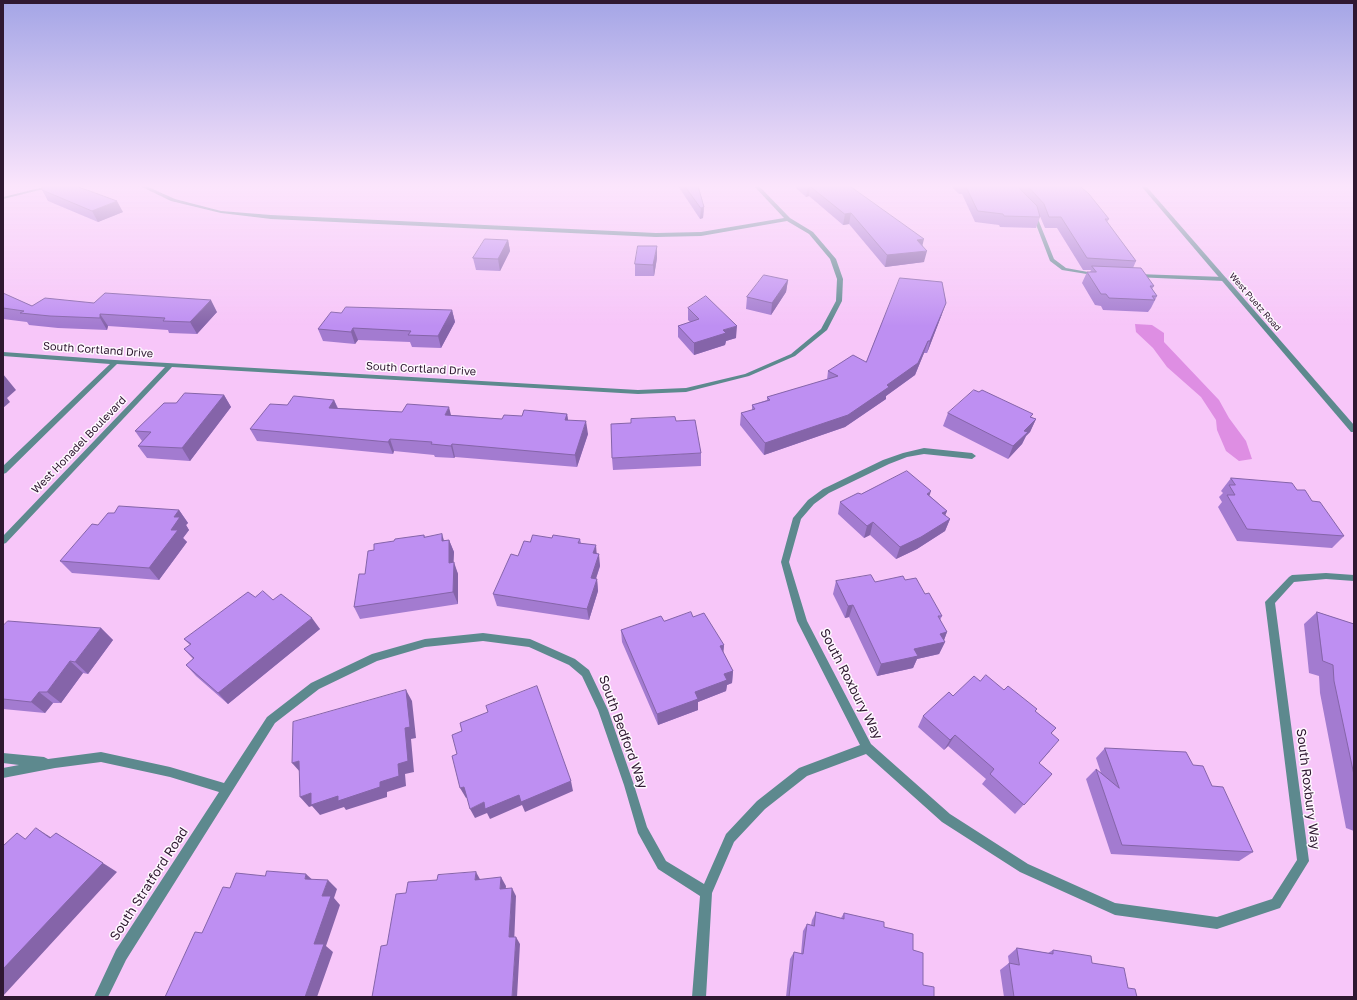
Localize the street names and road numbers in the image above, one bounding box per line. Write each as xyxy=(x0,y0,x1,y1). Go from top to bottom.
street label: West Puetz Road xyxy=(1227,271,1283,333)
street label: South Cortland Drive xyxy=(42,340,154,360)
street label: South Cortland Drive xyxy=(365,360,477,378)
street label: West Honadel Boulevard xyxy=(29,394,129,496)
street label: South Roxbury Way xyxy=(816,626,886,742)
street label: South Bedford Way xyxy=(595,673,651,791)
street label: South Roxbury Way xyxy=(1293,728,1323,850)
street label: South Stratford Road xyxy=(107,825,191,943)

